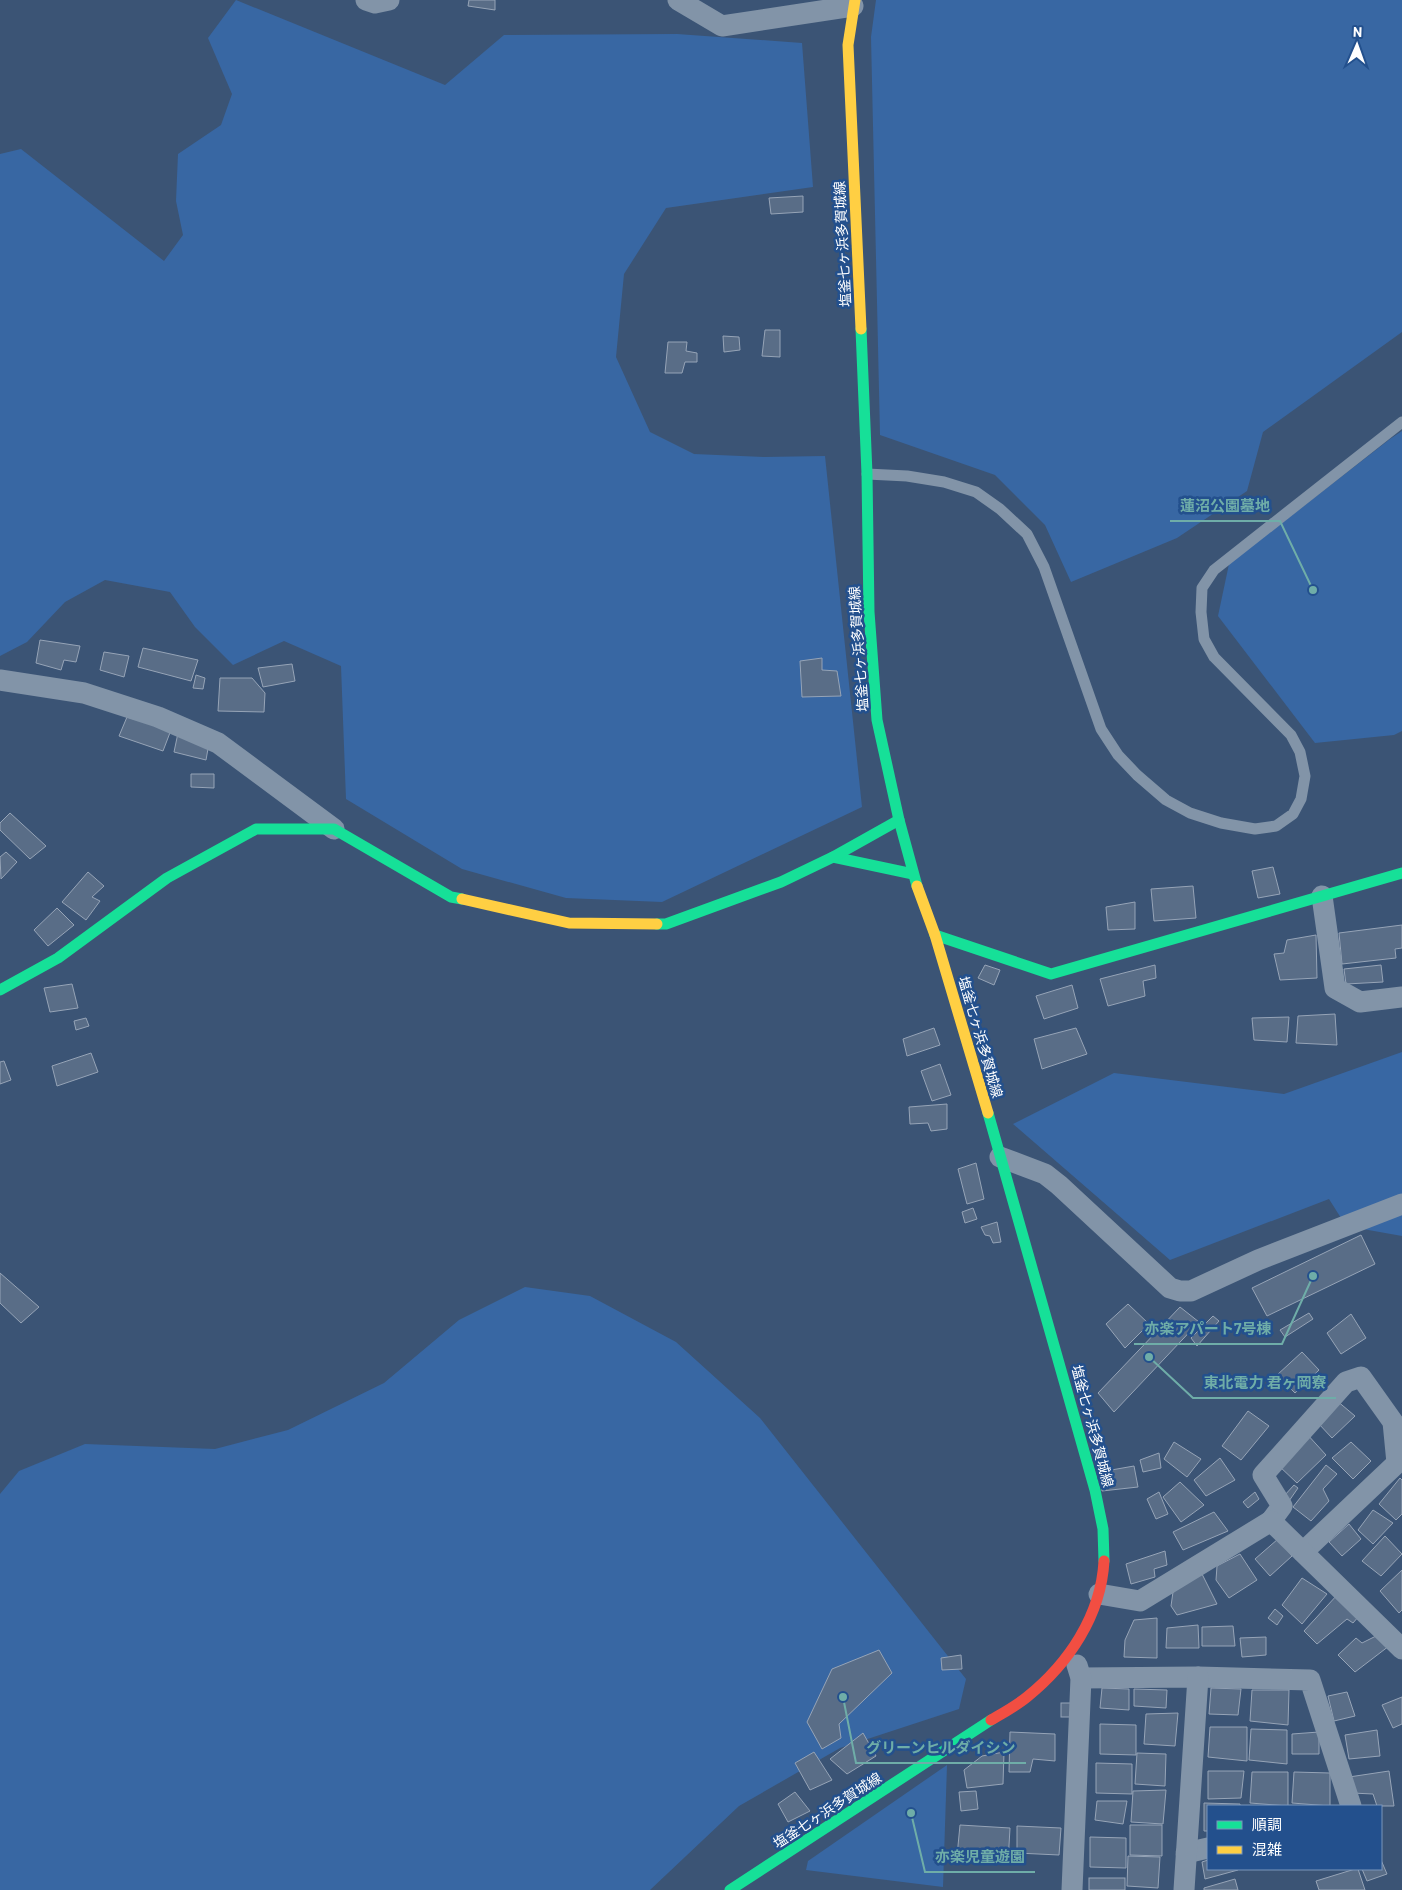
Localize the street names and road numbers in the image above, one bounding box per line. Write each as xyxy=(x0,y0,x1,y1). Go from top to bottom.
street label: 塩釜七ヶ浜多賀城線 xyxy=(830,181,854,307)
street label: 塩釜七ヶ浜多賀城線 xyxy=(845,586,871,712)
street label: 塩釜七ヶ浜多賀城線 xyxy=(955,974,1007,1100)
street label: 塩釜七ヶ浜多賀城線 xyxy=(1068,1363,1118,1489)
street label: 塩釜七ヶ浜多賀城線 xyxy=(770,1769,884,1851)

